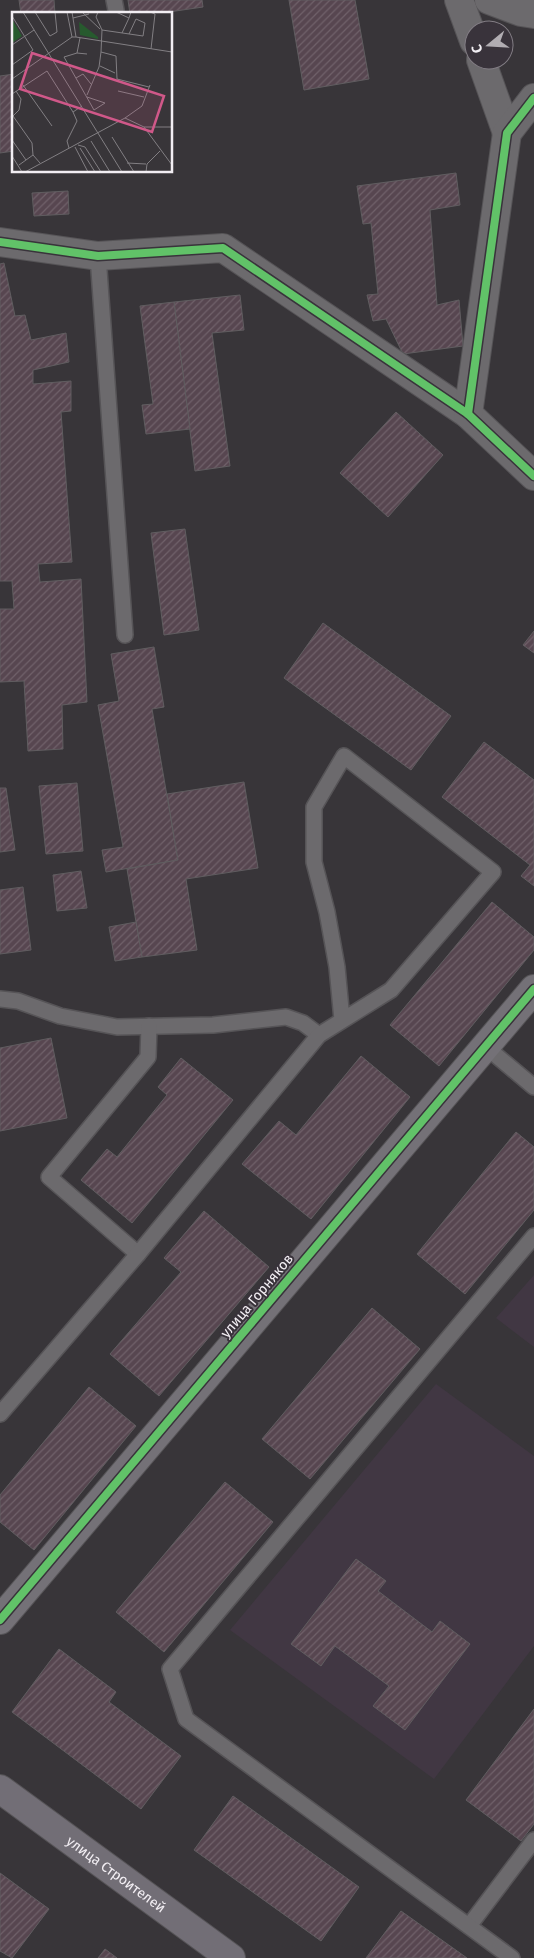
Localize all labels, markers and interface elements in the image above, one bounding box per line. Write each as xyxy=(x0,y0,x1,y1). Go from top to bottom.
inset map xyxy=(12,12,172,172)
north arrow xyxy=(464,20,514,70)
text: С xyxy=(468,42,486,55)
street label: улица Горняков xyxy=(217,1251,297,1341)
street label: улица Строителей xyxy=(63,1832,169,1916)

